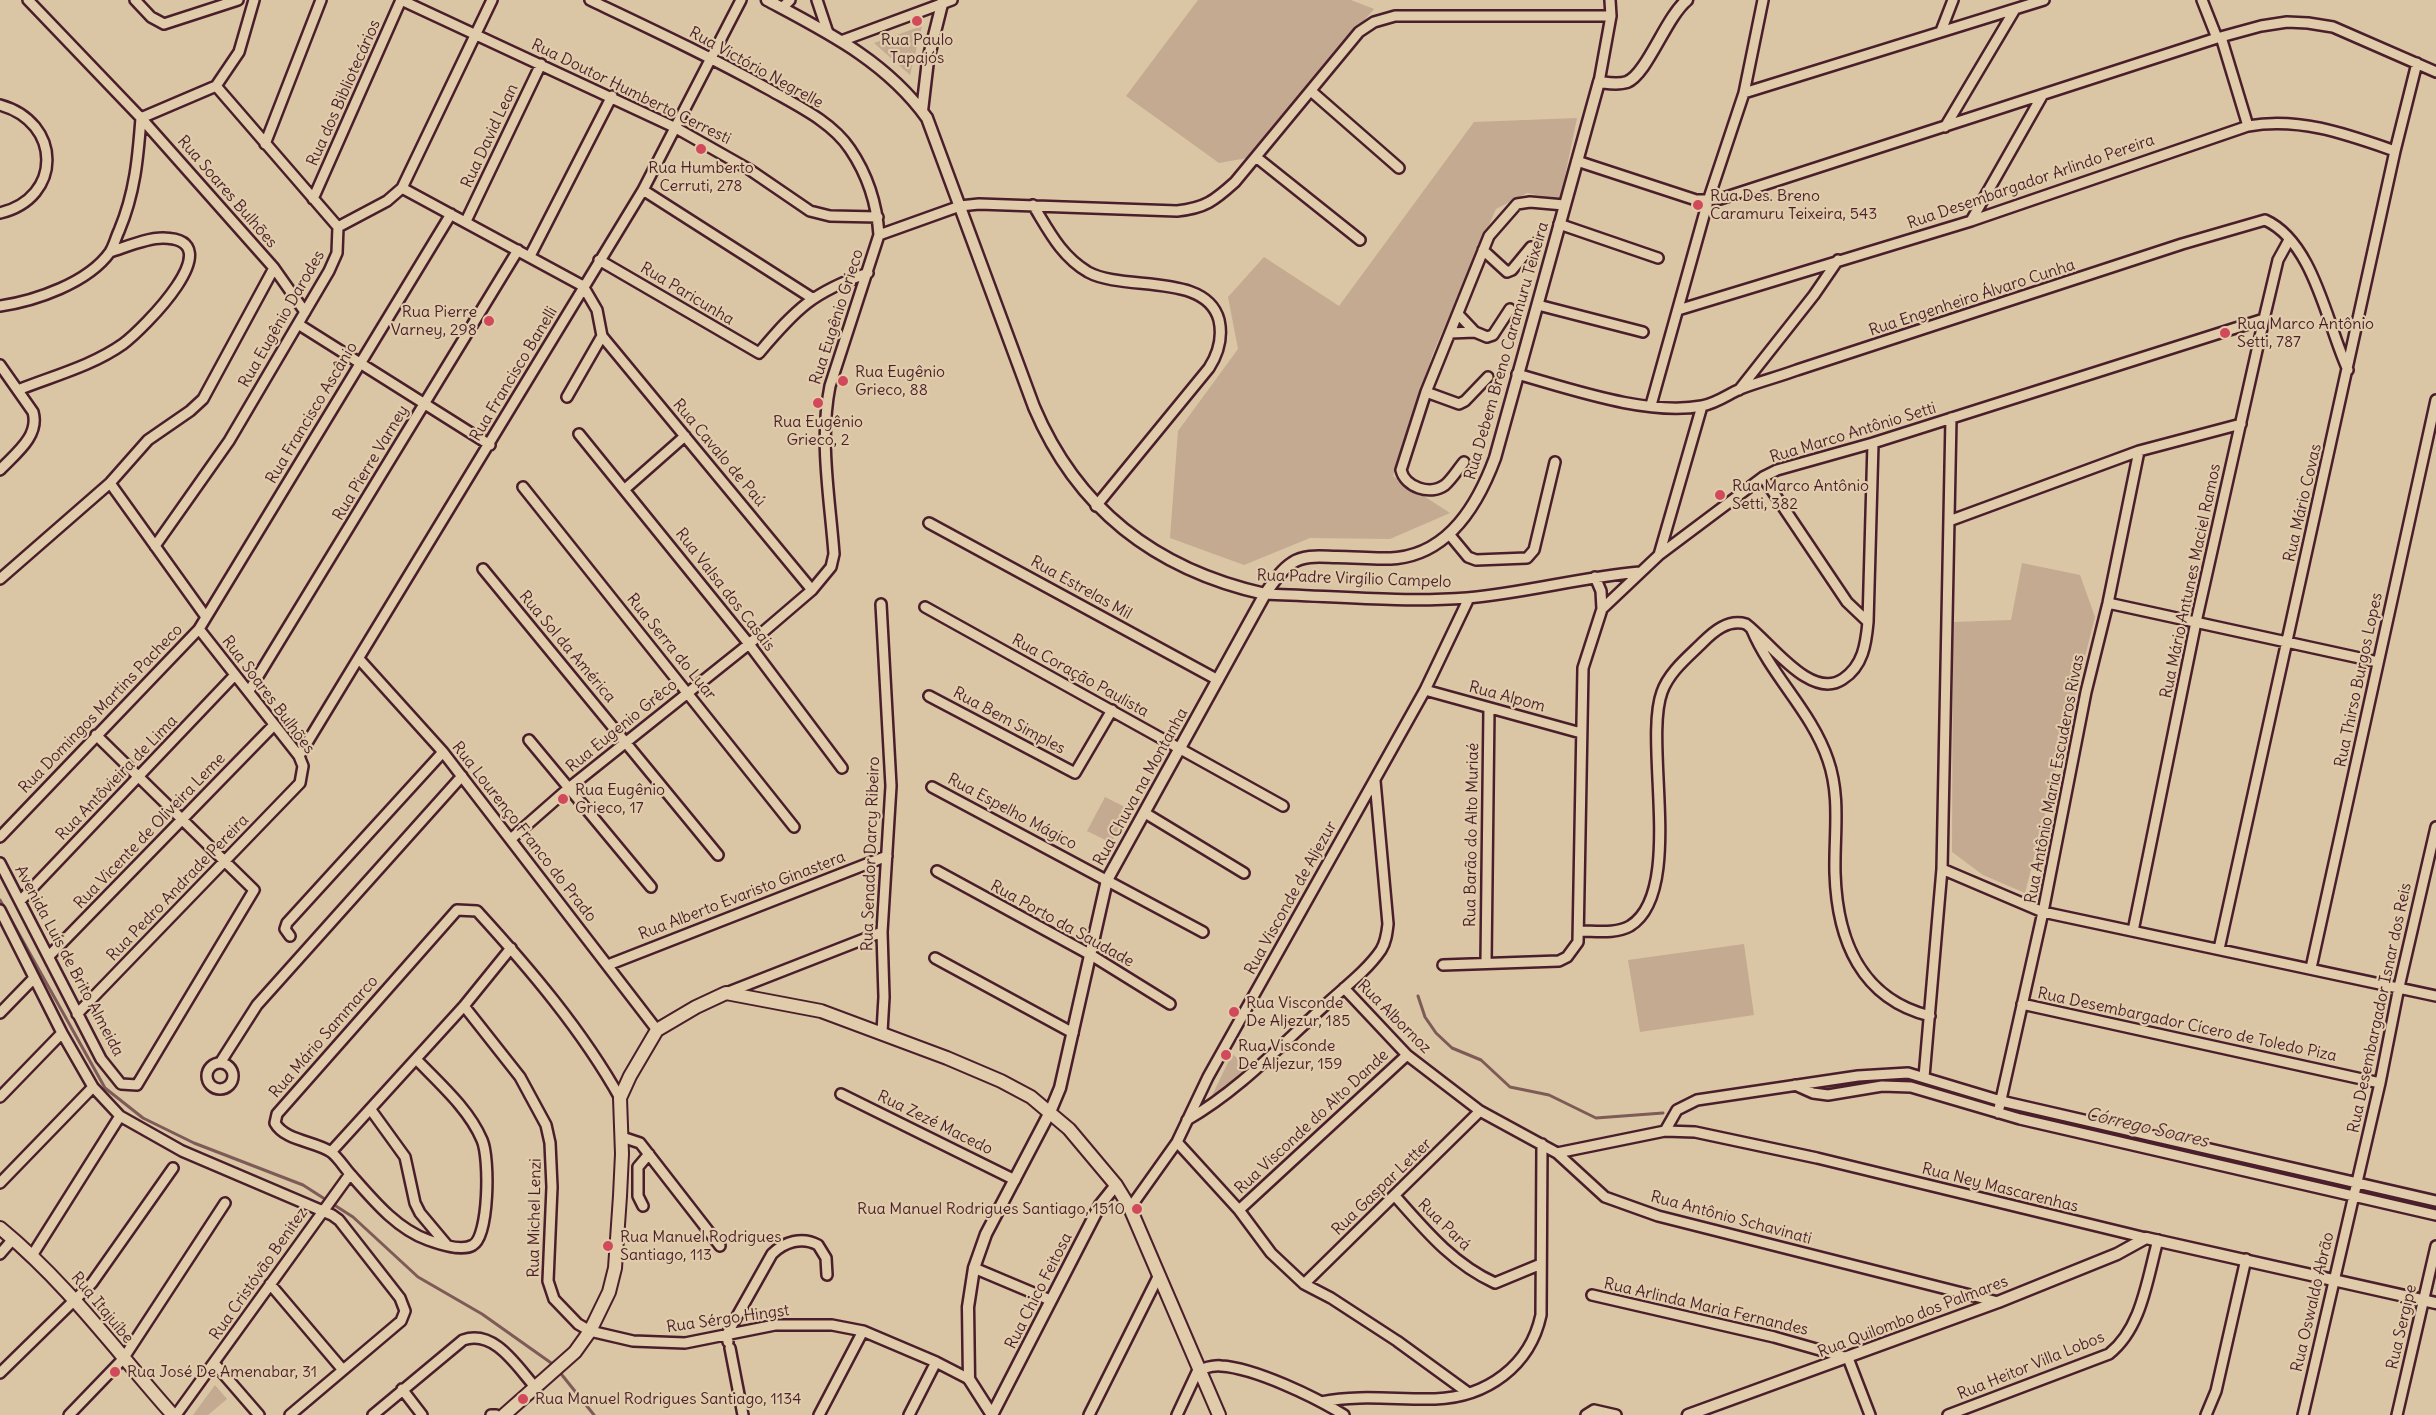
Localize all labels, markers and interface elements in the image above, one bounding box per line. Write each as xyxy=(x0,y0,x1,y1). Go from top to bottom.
marker: Rua Paulo Tapajós xyxy=(910,14,924,28)
street label: Rua dos Bibliotecários xyxy=(303,17,385,169)
street label: Rua Victório Negrelle xyxy=(686,23,826,113)
place label: Rua Paulo Tapajós xyxy=(881,30,953,68)
street label: Rua Doutor Humberto Cerresti xyxy=(528,35,734,149)
street label: Rua David Lean xyxy=(458,81,522,191)
street label: Rua Desembargador Arlindo Pereira xyxy=(1905,131,2157,233)
street label: Rua Soares Bulhões xyxy=(173,132,281,252)
marker: Rua Humberto Cerruti, 278 xyxy=(694,142,708,156)
place label: Rua Humberto Cerruti, 278 xyxy=(648,158,754,196)
place label: Rua Des. Breno Caramuru Teixeira, 543 xyxy=(1710,186,1877,224)
marker: Rua Des. Breno Caramuru Teixeira, 543 xyxy=(1691,198,1705,212)
street label: Rua Debem Breno Caramuru Teixeira xyxy=(1461,220,1553,482)
street label: Rua Eugênio Darodes xyxy=(235,247,329,391)
street label: Rua Eugênio Grieco xyxy=(806,247,868,387)
street label: Rua Engenheiro Álvaro Cunha xyxy=(1867,256,2077,340)
street label: Rua Paricunha xyxy=(637,258,737,330)
place label: Rua Pierre Varney, 298 xyxy=(391,302,477,340)
street label: Rua Francisco Banelli xyxy=(466,303,562,445)
marker: Rua Pierre Varney, 298 xyxy=(482,314,496,328)
place label: Rua Marco Antônio Setti, 787 xyxy=(2237,314,2374,352)
marker: Rua Marco Antônio Setti, 787 xyxy=(2218,326,2232,340)
street label: Rua Francisco Ascânio xyxy=(262,339,362,487)
place label: Rua Eugênio Grieco, 88 xyxy=(855,362,945,400)
marker: Rua Eugênio Grieco, 88 xyxy=(836,374,850,388)
street label: Rua Cavalo de Paú xyxy=(668,395,770,511)
marker: Rua Eugênio Grieco, 2 xyxy=(811,396,825,410)
street label: Rua Marco Antônio Setti xyxy=(1768,399,1938,467)
street label: Rua Pierre Varney xyxy=(329,402,413,524)
place label: Rua Eugênio Grieco, 2 xyxy=(773,412,863,450)
street label: Rua Mário Covas xyxy=(2280,442,2326,564)
street label: Rua Mário Antunes Maciel Ramos xyxy=(2157,462,2225,700)
place label: Rua Marco Antônio Setti, 382 xyxy=(1732,476,1869,514)
marker: Rua Marco Antônio Setti, 382 xyxy=(1713,488,1727,502)
street label: Rua Valsa dos Casais xyxy=(671,525,779,655)
street label: Rua Estrelas Mil xyxy=(1027,552,1135,624)
street label: Rua Padre Virgílio Campelo xyxy=(1256,566,1452,592)
street label: Rua Sol da América xyxy=(515,587,619,707)
street label: Rua Serra do Luar xyxy=(622,590,720,704)
street label: Rua Thirso Burgos Lopes xyxy=(2331,591,2387,769)
street label: Rua Domingos Martins Pacheco xyxy=(15,620,187,798)
street label: Rua Coração Paulista xyxy=(1008,630,1152,722)
street label: Rua Soares Bulhões xyxy=(217,632,319,758)
street label: Rua Antônio Maria Escuderos Rivas xyxy=(2021,653,2089,905)
street label: Rua Eugenio Grêco xyxy=(563,675,681,777)
street label: Rua Alpom xyxy=(1467,678,1547,716)
street label: Rua Bem Simples xyxy=(950,683,1068,759)
street label: Rua Chuva na Montanha xyxy=(1090,705,1192,869)
street label: Rua Antôvieira de Lima xyxy=(52,712,182,844)
street label: Rua Lourenço Franco do Prado xyxy=(448,738,600,926)
street label: Rua Barão do Alto Muriaé xyxy=(1461,743,1483,927)
street label: Rua Vicente de Oliveira Leme xyxy=(70,749,230,913)
street label: Rua Senador Darcy Ribeiro xyxy=(858,756,884,952)
street label: Rua Espelho Mágico xyxy=(944,770,1080,854)
place label: Rua Eugênio Grieco, 17 xyxy=(575,780,665,818)
marker: Rua Eugênio Grieco, 17 xyxy=(556,792,570,806)
street label: Rua Pedro Andrade Pereira xyxy=(103,811,253,965)
street label: Rua Visconde de Aljezur xyxy=(1241,818,1341,978)
street label: Rua Alberto Evaristo Ginastera xyxy=(636,848,848,944)
street label: Avenida Luís de Brito Almeida xyxy=(10,862,128,1060)
street label: Rua Porto da Saudade xyxy=(987,877,1137,971)
street label: Rua Desembargador Isnar dos Reis xyxy=(2344,881,2416,1135)
street label: Rua Mário Sammarco xyxy=(266,972,382,1102)
street label: Rua Albornoz xyxy=(1353,976,1435,1058)
street label: Rua Desembargador Cícero de Toledo Piza xyxy=(2036,984,2338,1066)
place label: Rua Visconde De Aljezur, 185 xyxy=(1246,993,1350,1031)
marker: Rua Visconde De Aljezur, 185 xyxy=(1227,1005,1241,1019)
place label: Rua Visconde De Aljezur, 159 xyxy=(1238,1036,1342,1074)
street label: Rua Visconde do Alto Dande xyxy=(1231,1046,1393,1198)
marker: Rua Visconde De Aljezur, 159 xyxy=(1219,1048,1233,1062)
street label: Rua Zezé Macedo xyxy=(874,1087,996,1159)
water label: Córrego Soares xyxy=(2084,1103,2210,1153)
street label: Rua Gaspar Letter xyxy=(1328,1134,1436,1240)
street label: Rua Michel Lenzi xyxy=(524,1158,546,1278)
street label: Rua Ney Mascarenhas xyxy=(1920,1159,2080,1217)
street label: Rua Antônio Schavinati xyxy=(1648,1187,1814,1249)
street label: Rua Pará xyxy=(1414,1195,1474,1255)
place label: Rua Manuel Rodrigues Santiago, 1510 xyxy=(857,1199,1125,1219)
marker: Rua Manuel Rodrigues Santiago, 1510 xyxy=(1130,1202,1144,1216)
street label: Rua Cristóvão Benitez xyxy=(206,1204,312,1344)
place label: Rua Manuel Rodrigues Santiago, 113 xyxy=(620,1227,781,1265)
street label: Rua Chico Feitosa xyxy=(1001,1230,1077,1352)
street label: Rua Oswaldo Abrão xyxy=(2288,1230,2338,1374)
marker: Rua Manuel Rodrigues Santiago, 113 xyxy=(601,1239,615,1253)
street label: Rua Itajuíbe xyxy=(67,1268,137,1348)
street label: Rua Quilombo dos Palmares xyxy=(1815,1272,2011,1362)
street label: Rua Arlinda Maria Fernandes xyxy=(1602,1274,1810,1340)
street label: Rua Sergipe xyxy=(2383,1283,2421,1371)
street label: Rua Sérgo Hingst xyxy=(665,1301,791,1337)
street label: Rua Heitor Villa Lobos xyxy=(1955,1328,2107,1404)
place label: Rua José De Amenabar, 31 xyxy=(127,1362,317,1382)
marker: Rua José De Amenabar, 31 xyxy=(108,1365,122,1379)
place label: Rua Manuel Rodrigues Santiago, 1134 xyxy=(535,1389,802,1409)
marker: Rua Manuel Rodrigues Santiago, 1134 xyxy=(516,1392,530,1406)

